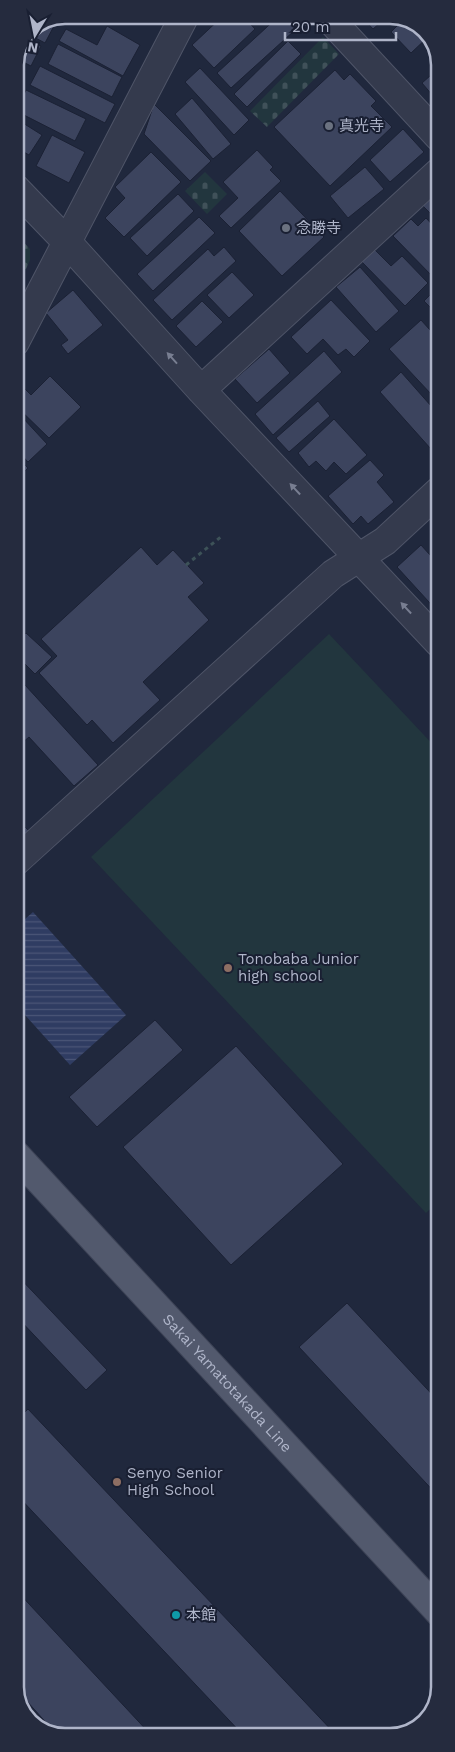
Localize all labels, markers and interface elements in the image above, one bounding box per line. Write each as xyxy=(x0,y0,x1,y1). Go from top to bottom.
north arrow xyxy=(10,10,60,60)
scale bar xyxy=(285,10,396,42)
text: 20 m xyxy=(292,18,330,36)
text: N xyxy=(26,39,39,57)
place label: 真光寺 xyxy=(339,117,384,135)
marker: 真光寺 xyxy=(323,120,335,132)
place label: 念勝寺 xyxy=(296,219,341,237)
marker: 念勝寺 xyxy=(280,222,292,234)
one-way arrow xyxy=(166,352,178,364)
one-way arrow xyxy=(289,484,301,496)
one-way arrow xyxy=(400,602,412,614)
place label: Tonobaba Junior high school xyxy=(238,950,359,985)
marker: Tonobaba Junior high school xyxy=(222,962,234,974)
street label: Sakai Yamatotakada Line xyxy=(159,1310,296,1456)
place label: Senyo Senior High School xyxy=(127,1464,223,1499)
marker: Senyo Senior High School xyxy=(111,1476,123,1488)
place label: 本館 xyxy=(186,1606,216,1624)
marker: 本館 xyxy=(170,1609,182,1621)

